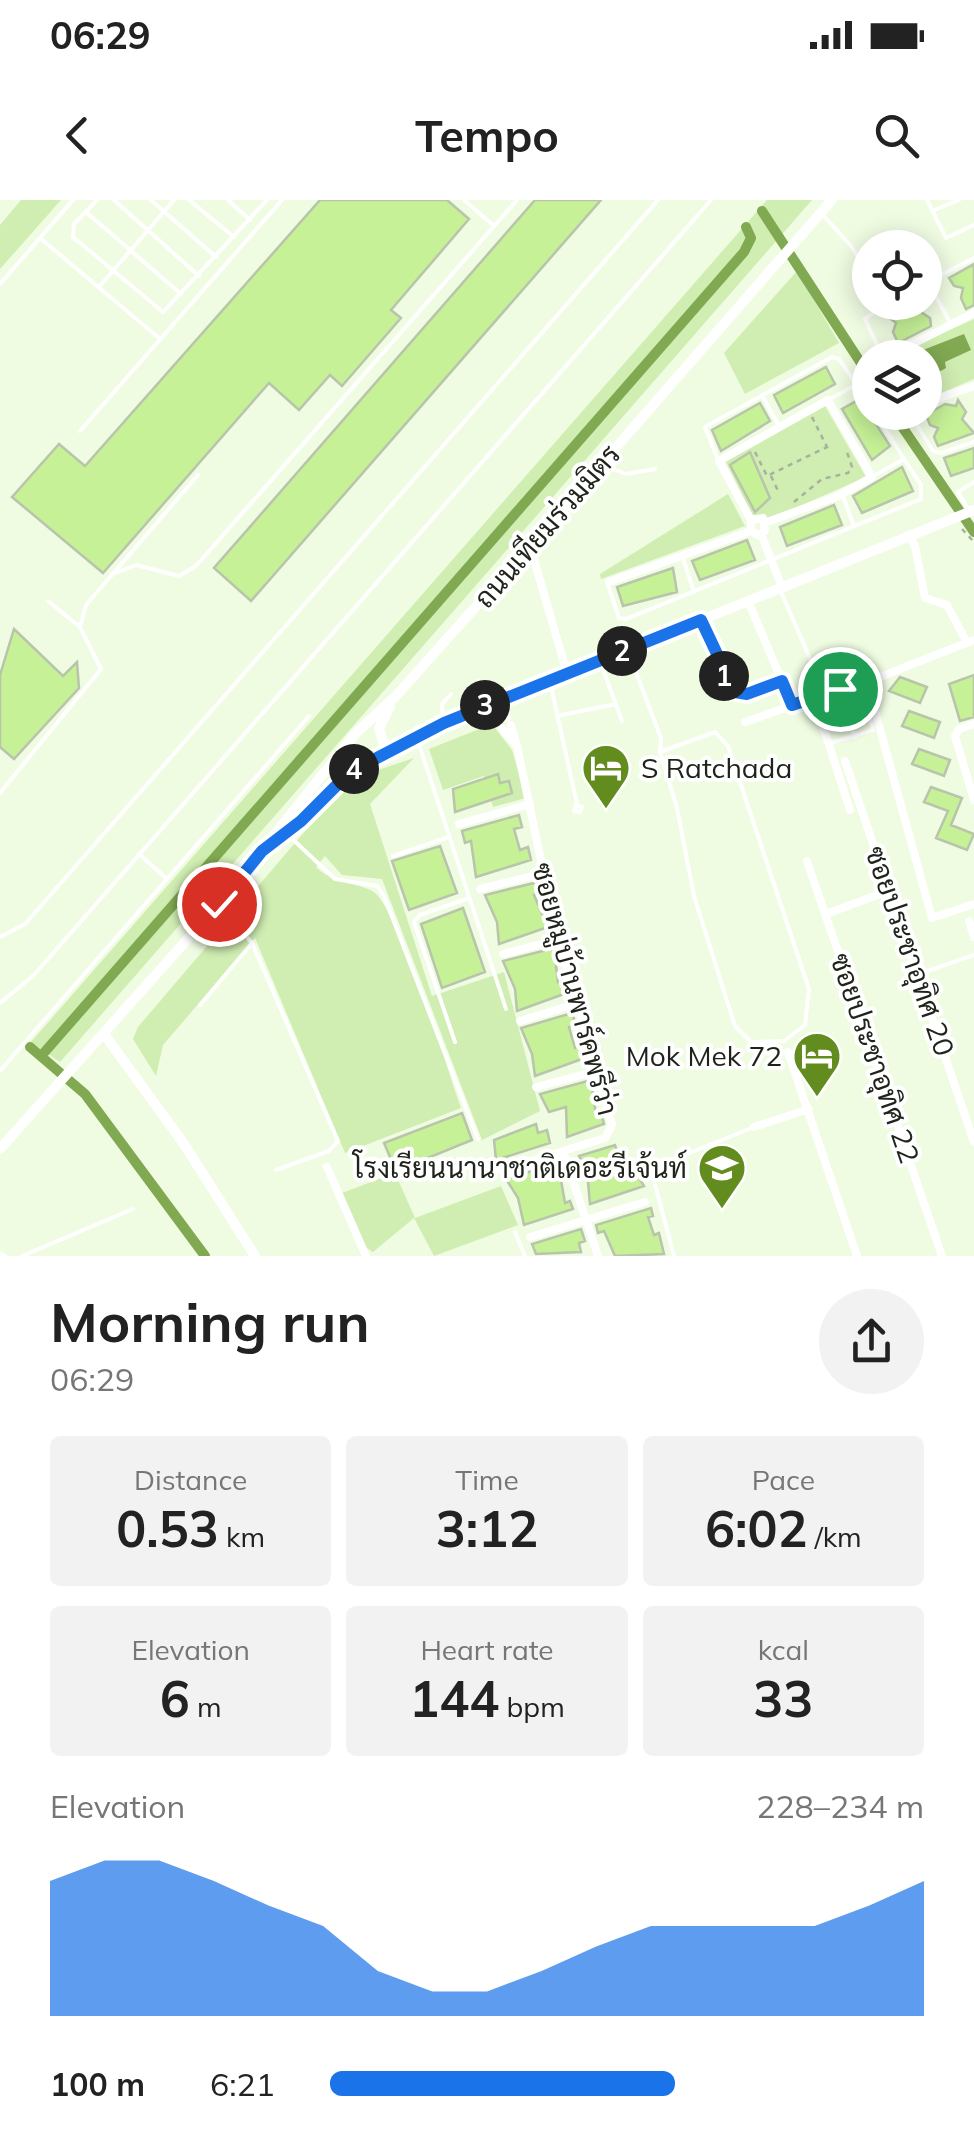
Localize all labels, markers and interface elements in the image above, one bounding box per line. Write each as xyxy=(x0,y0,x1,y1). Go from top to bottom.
text: 06:29 xyxy=(50,11,151,59)
text: Tempo xyxy=(415,107,559,163)
icon: back xyxy=(50,108,105,163)
icon: search xyxy=(869,108,924,163)
map controls xyxy=(852,230,942,430)
button: locate xyxy=(852,230,942,320)
button: layers xyxy=(852,340,942,430)
street label: ถนนเทียมร่วมมิตร xyxy=(466,437,627,615)
pin: 2 xyxy=(597,626,647,676)
text: 2 xyxy=(614,633,630,668)
pin xyxy=(798,647,883,732)
pin: 1 xyxy=(699,651,749,701)
text: 1 xyxy=(716,658,732,693)
icon: arrive xyxy=(813,662,868,717)
pin: 3 xyxy=(460,680,510,730)
text: 3 xyxy=(477,687,493,722)
hotel icon: S Ratchada xyxy=(580,742,632,810)
pin: 4 xyxy=(329,744,379,794)
place label: S Ratchada xyxy=(641,750,792,785)
text: 4 xyxy=(346,751,362,786)
street label: ซอยประชาอุทิศ 20 xyxy=(855,841,963,1061)
street label: ซอยหมู่บ้านพาร์คพรีว่า xyxy=(522,859,627,1120)
pin xyxy=(177,862,262,947)
icon: check xyxy=(192,877,247,932)
street label: ซอยประชาอุทิศ 22 xyxy=(820,948,928,1168)
hotel icon: Mok Mek 72 xyxy=(791,1030,843,1098)
place label: Mok Mek 72 xyxy=(626,1038,782,1073)
school or university icon: โรงเรียนนานาชาติเดอะรีเจ้นท์ xyxy=(696,1142,748,1210)
place label: โรงเรียนนานาชาติเดอะรีเจ้นท์ xyxy=(351,1149,687,1185)
text: Morning run xyxy=(50,1287,370,1356)
button: share xyxy=(819,1289,924,1394)
text: 06:29 xyxy=(50,1359,134,1399)
text: Distance xyxy=(134,1462,247,1497)
text: Time xyxy=(455,1462,519,1497)
text: Pace xyxy=(752,1462,815,1497)
text: 0.53 xyxy=(116,1497,219,1560)
text: 3:12 xyxy=(436,1497,538,1560)
text: 6:02 xyxy=(705,1497,807,1560)
text: km xyxy=(219,1519,265,1554)
text: /km xyxy=(807,1519,862,1554)
text: Elevation xyxy=(131,1632,250,1667)
text: Heart rate xyxy=(420,1632,554,1667)
text: kcal xyxy=(758,1632,809,1667)
text: 6 xyxy=(160,1667,190,1730)
text: 144 xyxy=(409,1667,499,1730)
text: 33 xyxy=(753,1667,813,1730)
text: m xyxy=(190,1689,222,1724)
text: bpm xyxy=(499,1689,565,1724)
text: Elevation xyxy=(50,1786,185,1826)
text: 228–234 m xyxy=(756,1786,924,1826)
text: 100 m xyxy=(50,2064,145,2104)
text: 6:21 xyxy=(210,2064,275,2104)

